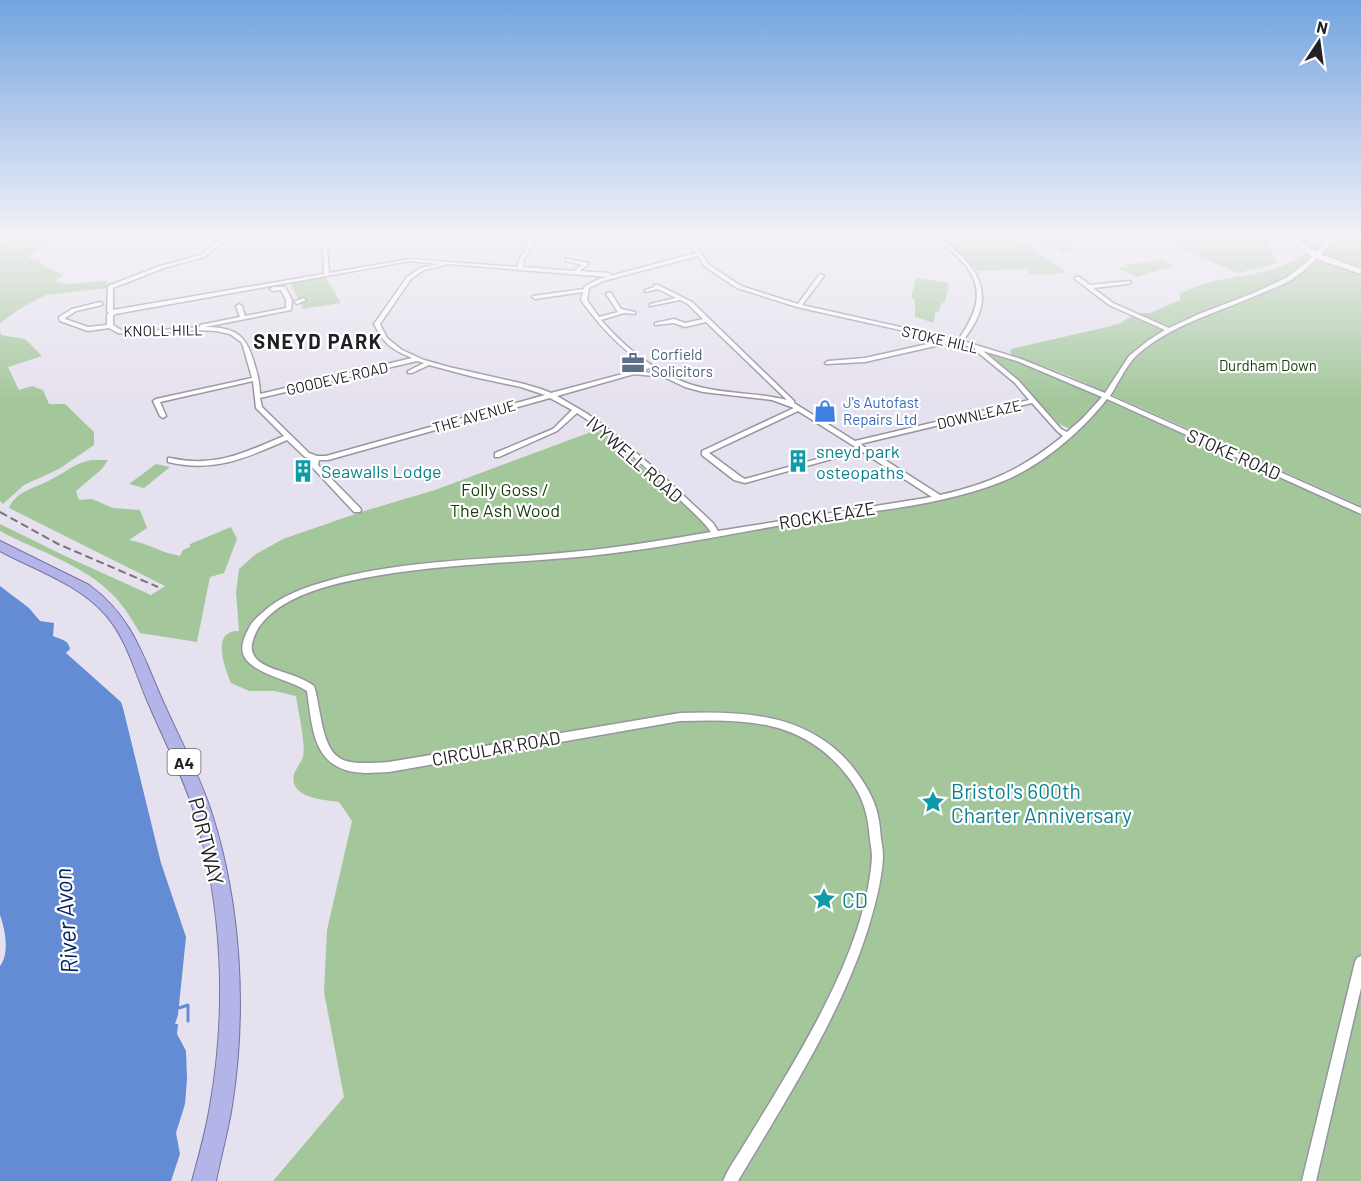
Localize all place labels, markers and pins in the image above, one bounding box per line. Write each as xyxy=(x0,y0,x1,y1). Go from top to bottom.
place label: Corfield Solicitors xyxy=(651,345,713,380)
office icon: Corfield Solicitors xyxy=(620,350,646,376)
place label: J's Autofast Repairs Ltd xyxy=(843,393,919,428)
shop icon: J's Autofast Repairs Ltd xyxy=(812,398,838,424)
place label: sneyd park osteopaths xyxy=(816,440,904,483)
building icon: sneyd park osteopaths xyxy=(785,448,811,474)
building icon: Seawalls Lodge xyxy=(290,458,316,484)
place label: Seawalls Lodge xyxy=(321,460,442,482)
place label: Bristol's 600th Charter Anniversary xyxy=(951,778,1132,827)
place icon: Bristol's 600th Charter Anniversary xyxy=(920,789,946,815)
place icon: CD xyxy=(811,886,837,912)
place label: CD xyxy=(842,887,868,912)

